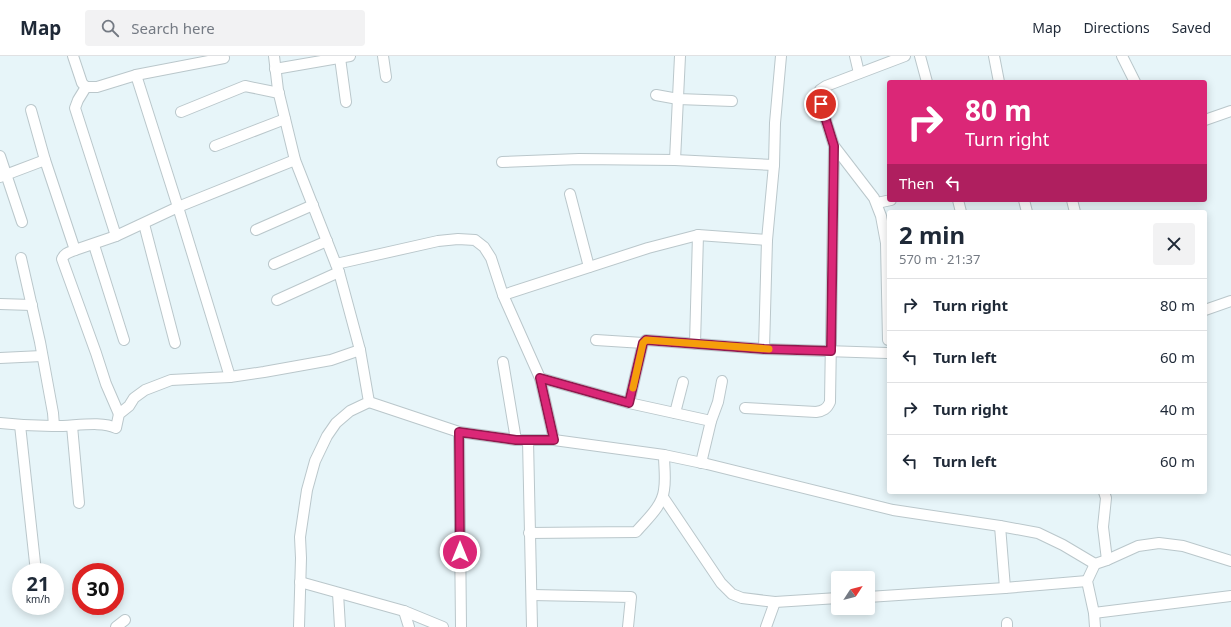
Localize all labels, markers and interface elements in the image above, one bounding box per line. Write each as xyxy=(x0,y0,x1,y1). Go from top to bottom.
search box xyxy=(85,10,365,46)
text: Map xyxy=(20,15,61,41)
icon: search xyxy=(99,17,121,39)
text: Search here xyxy=(131,18,215,38)
text: Map xyxy=(1032,18,1061,37)
text: Directions xyxy=(1083,18,1150,37)
text: Saved xyxy=(1172,18,1211,37)
pin xyxy=(804,87,838,121)
text: 80 m xyxy=(965,91,1032,129)
icon: arrive xyxy=(810,93,832,115)
icon: right xyxy=(899,96,951,148)
text: Turn right xyxy=(965,127,1049,151)
icon: left xyxy=(942,172,964,194)
text: Then xyxy=(899,173,934,193)
text: 2 min xyxy=(899,218,965,251)
button: close xyxy=(1153,223,1195,265)
text: 570 m · 21:37 xyxy=(899,250,980,268)
icon: right xyxy=(899,294,921,316)
text: Turn right xyxy=(933,295,1008,315)
text: 80 m xyxy=(1160,295,1195,315)
icon: left xyxy=(899,346,921,368)
text: Turn left xyxy=(933,347,997,367)
text: 60 m xyxy=(1160,347,1195,367)
icon: right xyxy=(899,398,921,420)
text: Turn right xyxy=(933,399,1008,419)
text: 40 m xyxy=(1160,399,1195,419)
icon: left xyxy=(899,450,921,472)
text: Turn left xyxy=(933,451,997,471)
text: 60 m xyxy=(1160,451,1195,471)
position arrow xyxy=(439,531,481,573)
speed limit sign: 30 xyxy=(72,563,124,615)
text: 21 xyxy=(27,570,49,597)
north arrow xyxy=(831,571,875,615)
map controls xyxy=(831,571,875,615)
text: km/h xyxy=(26,592,50,606)

